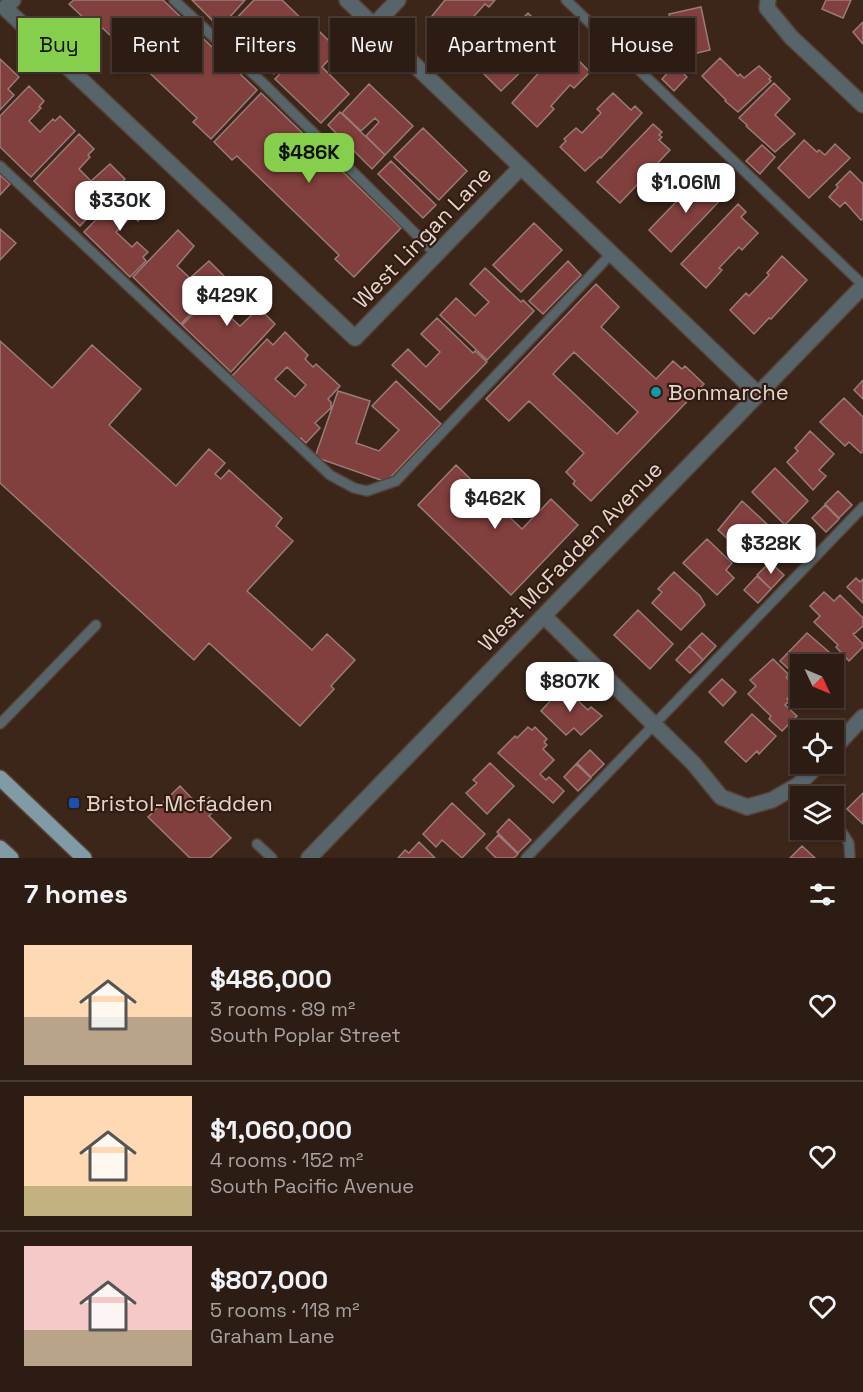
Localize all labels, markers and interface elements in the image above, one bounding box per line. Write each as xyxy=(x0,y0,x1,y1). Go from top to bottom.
chip: Buy xyxy=(18,18,100,72)
chip: Rent xyxy=(112,18,202,72)
chip: Filters xyxy=(214,18,318,72)
chip: New xyxy=(330,18,415,72)
chip: Apartment xyxy=(427,18,578,72)
chip: House xyxy=(590,18,695,72)
pin: $486K xyxy=(267,133,351,184)
text: $486K xyxy=(278,139,340,165)
street label: West Lingan Lane xyxy=(347,160,497,314)
pin: $1.06M xyxy=(637,163,735,214)
text: $1.06M xyxy=(651,169,721,195)
pin: $330K xyxy=(78,181,162,232)
text: $330K xyxy=(89,187,151,213)
pin: $429K xyxy=(185,276,269,327)
text: $429K xyxy=(196,282,258,308)
place label: Bonmarche xyxy=(668,378,789,406)
marker: Bonmarche xyxy=(649,385,663,399)
street label: West McFadden Avenue xyxy=(472,455,668,657)
pin: $462K xyxy=(453,479,537,530)
text: $462K xyxy=(464,485,526,511)
pin: $328K xyxy=(729,524,813,575)
text: $328K xyxy=(741,530,801,556)
north arrow xyxy=(790,654,844,708)
map controls xyxy=(790,654,844,840)
pin: $807K xyxy=(528,662,612,713)
text: $807K xyxy=(540,668,600,694)
button: locate xyxy=(790,720,844,774)
button: layers xyxy=(790,786,844,840)
place label: Bristol-Mcfadden xyxy=(86,789,273,817)
marker: Bristol-Mcfadden xyxy=(67,796,81,810)
text: 7 homes xyxy=(24,877,128,911)
icon: filters xyxy=(806,878,839,911)
text: $486,000 xyxy=(210,962,332,996)
icon: home xyxy=(72,969,144,1041)
icon: heart xyxy=(806,989,839,1022)
text: 3 rooms · 89 m² xyxy=(210,996,355,1022)
text: South Poplar Street xyxy=(210,1022,401,1048)
text: $1,060,000 xyxy=(210,1113,352,1147)
icon: home xyxy=(72,1120,144,1192)
icon: heart xyxy=(806,1140,839,1173)
text: 4 rooms · 152 m² xyxy=(210,1147,363,1173)
text: South Pacific Avenue xyxy=(210,1173,414,1199)
text: $807,000 xyxy=(210,1263,328,1297)
icon: home xyxy=(72,1270,144,1342)
icon: heart xyxy=(806,1290,839,1323)
text: 5 rooms · 118 m² xyxy=(210,1297,360,1323)
text: Graham Lane xyxy=(210,1323,335,1349)

